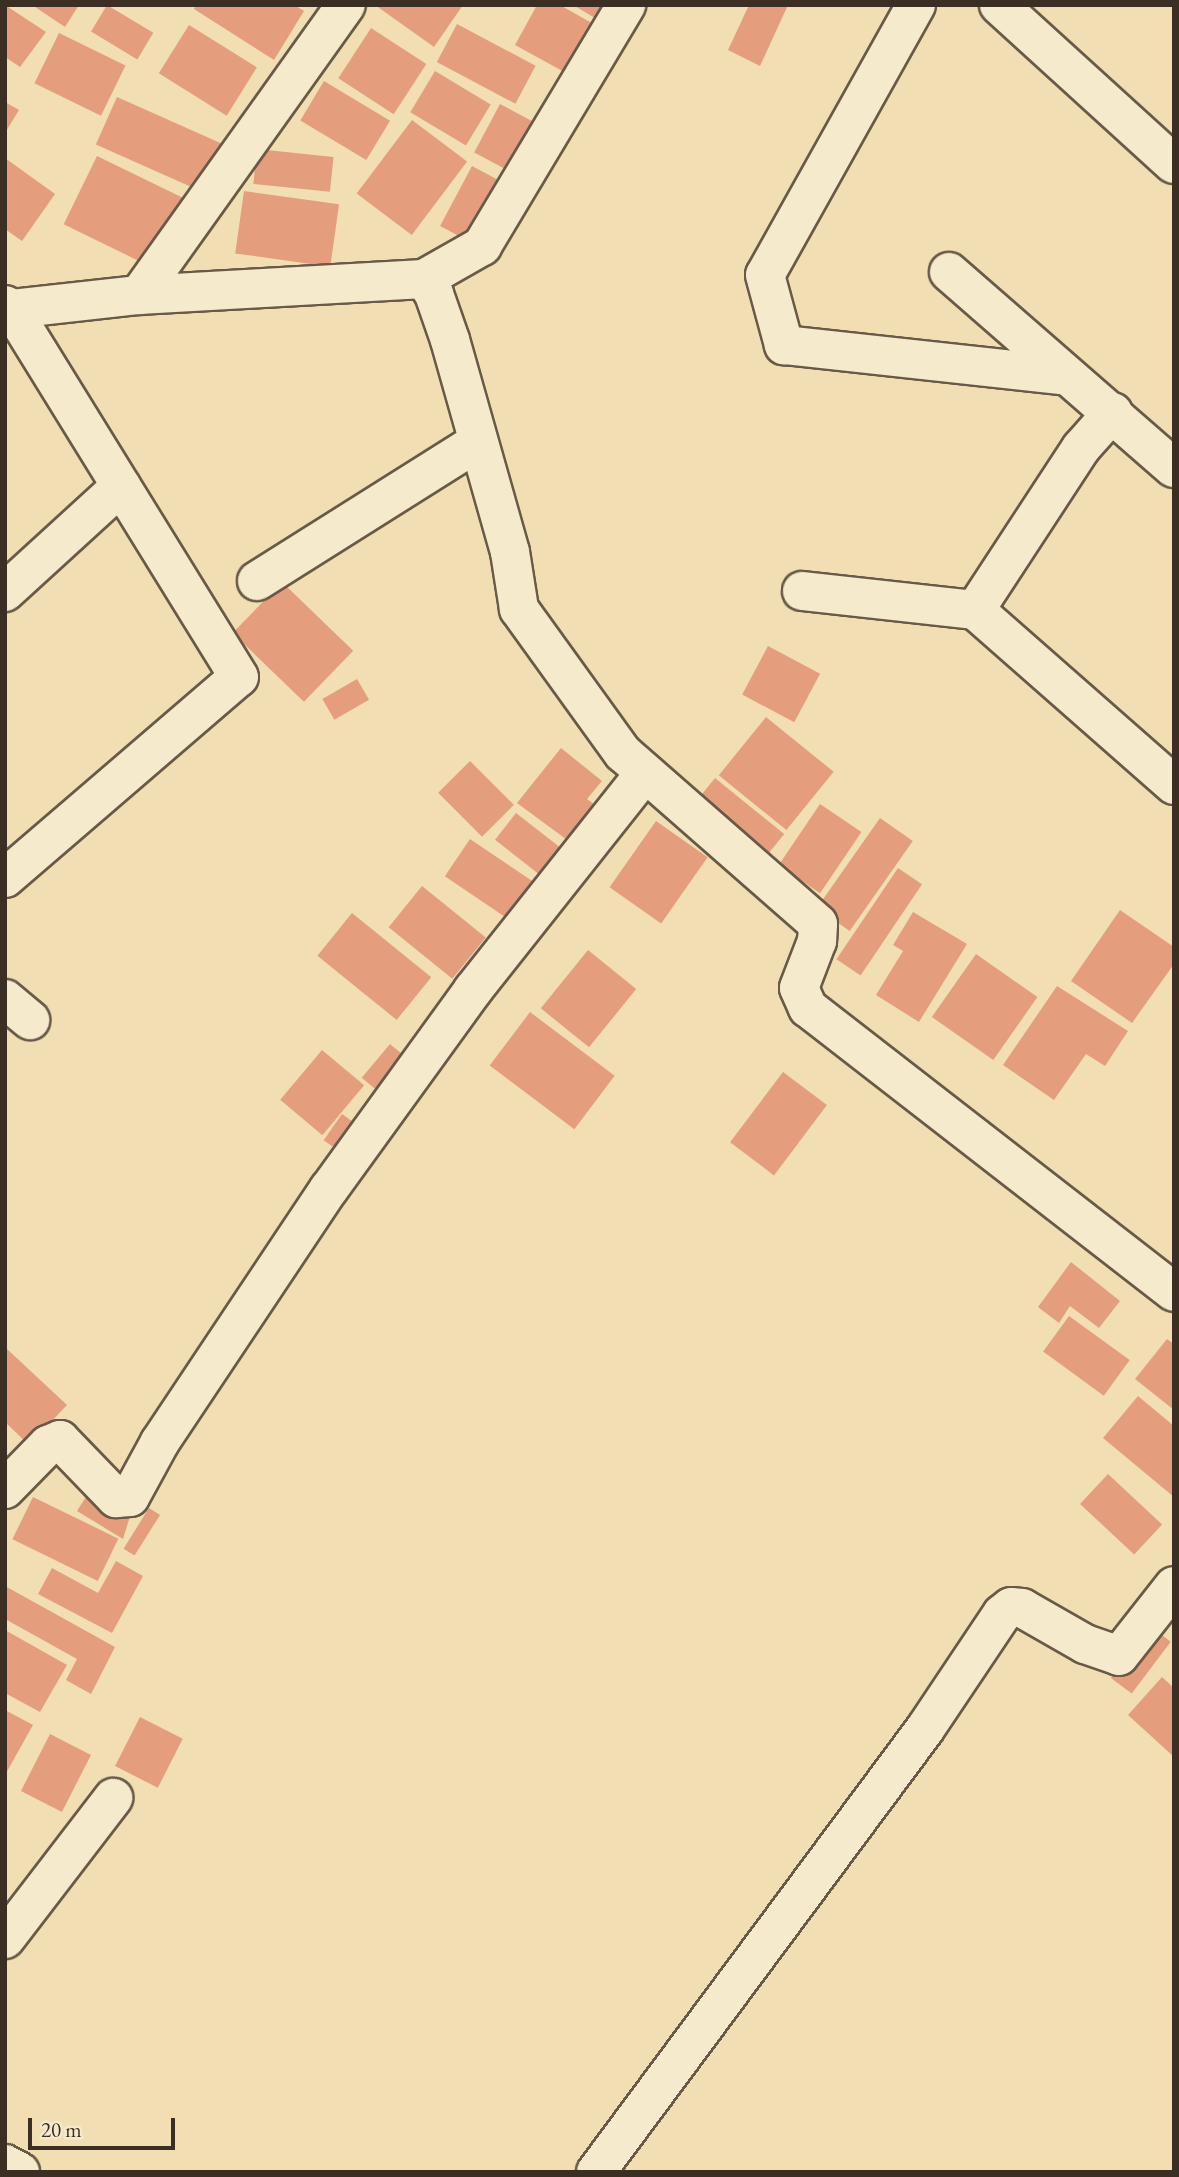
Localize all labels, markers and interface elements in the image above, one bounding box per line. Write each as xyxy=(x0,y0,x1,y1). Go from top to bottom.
scale bar xyxy=(32,2104,178,2148)
text: 20 m xyxy=(41,2116,82,2143)

